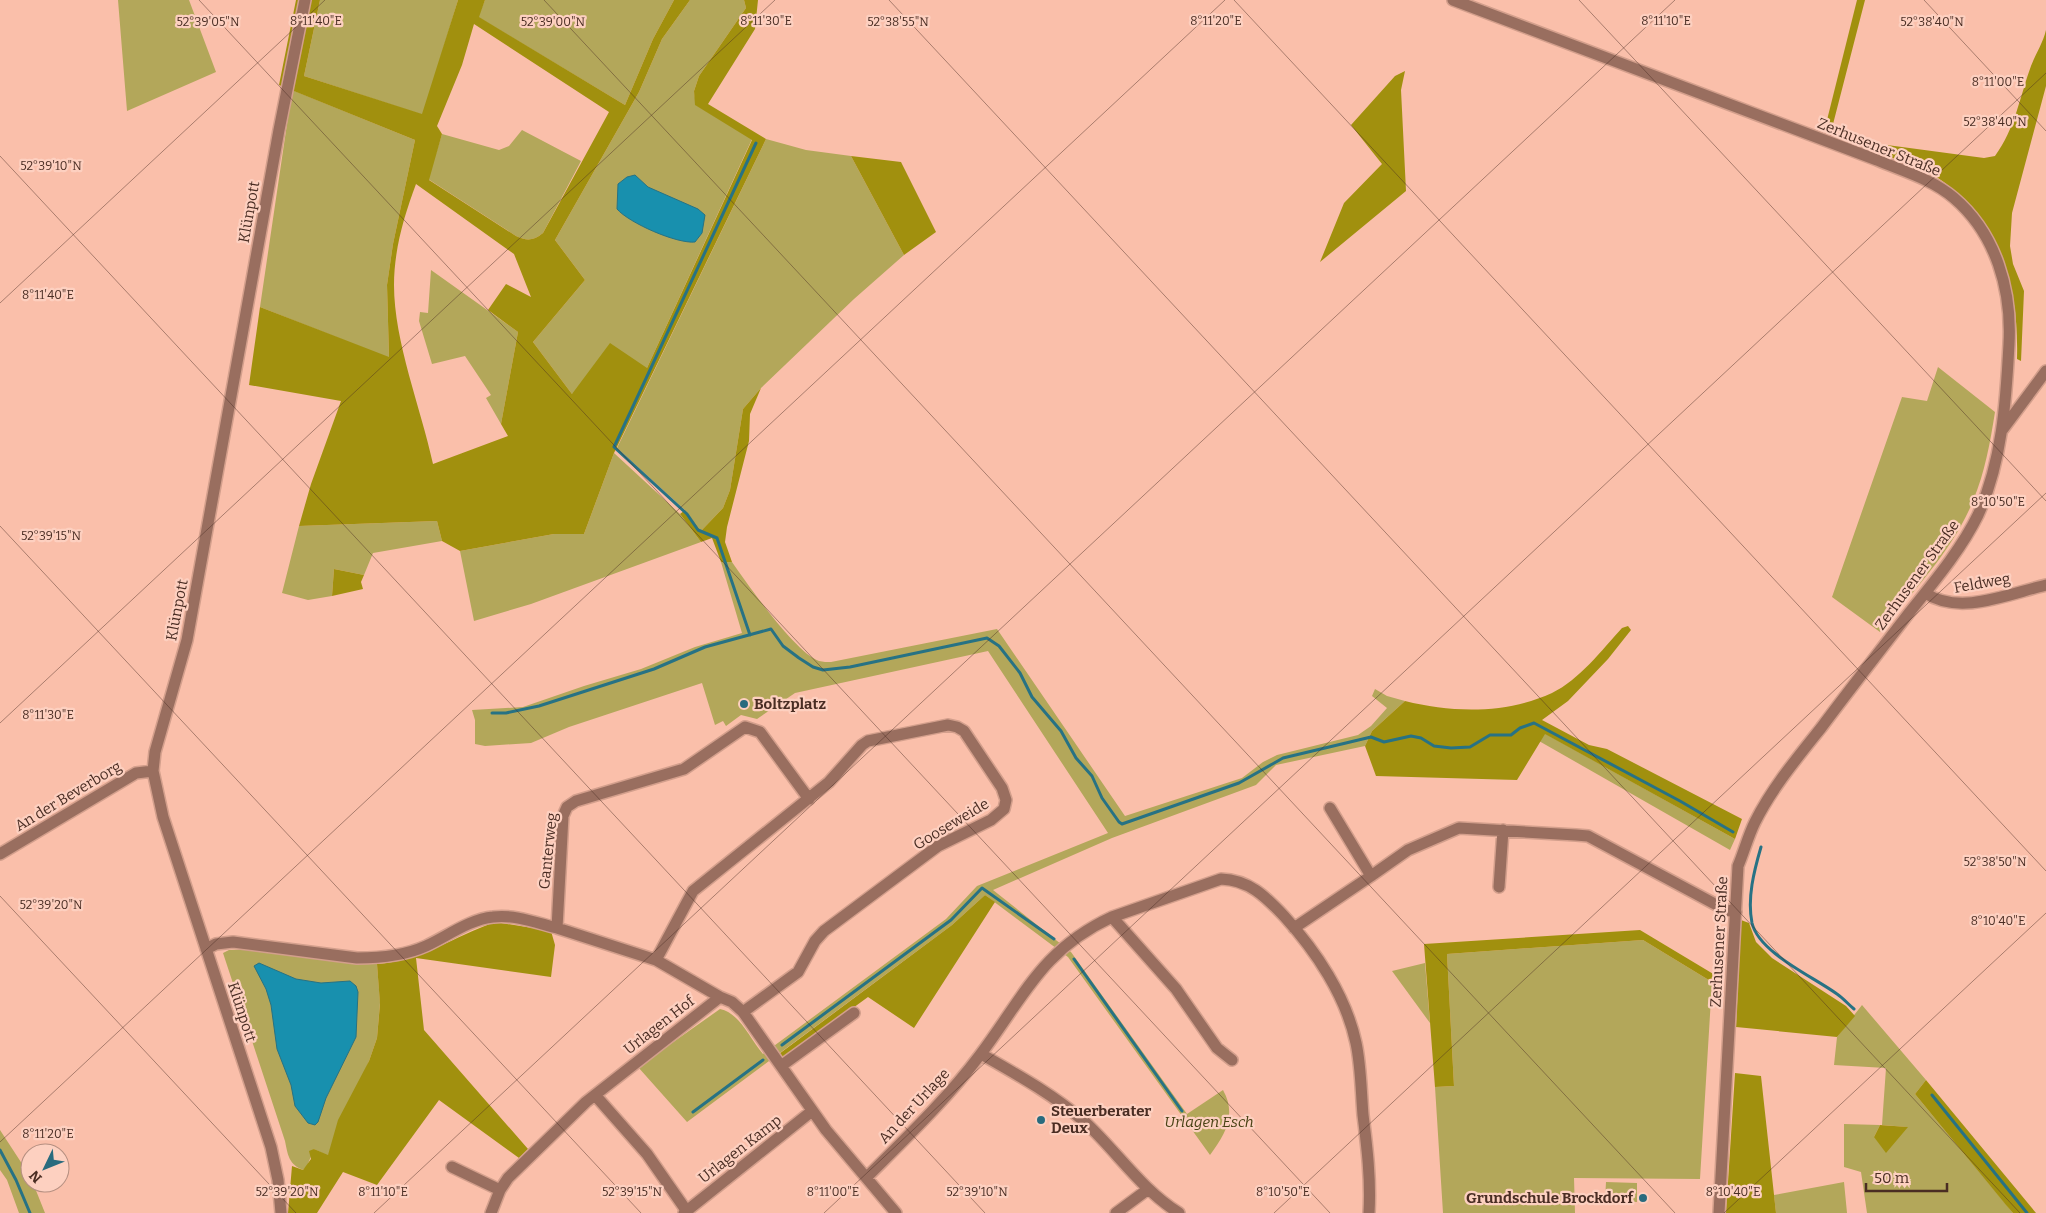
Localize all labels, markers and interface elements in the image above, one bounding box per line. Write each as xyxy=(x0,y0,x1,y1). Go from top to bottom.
text: 8°11'40"E xyxy=(290,14,342,28)
text: 8°11'30"E xyxy=(740,14,792,28)
text: 8°11'20"E xyxy=(1190,14,1242,28)
text: 8°11'10"E xyxy=(1641,14,1691,28)
text: 52°39'05"N xyxy=(177,15,240,29)
text: 52°39'00"N xyxy=(521,15,586,29)
text: 52°38'55"N xyxy=(867,15,929,29)
text: 52°38'40"N xyxy=(1900,15,1964,29)
text: 8°11'00"E xyxy=(1972,75,2024,89)
street label: Zerhusener Straße xyxy=(1815,114,1943,180)
text: 52°38'40"N xyxy=(1963,115,2027,129)
text: 52°39'10"N xyxy=(20,159,82,173)
street label: Klünpott xyxy=(235,179,263,244)
text: 8°11'40"E xyxy=(22,288,74,302)
text: 8°10'50"E xyxy=(1971,495,2025,509)
street label: Zerhusener Straße xyxy=(1871,517,1963,633)
text: 52°39'15"N xyxy=(21,529,82,543)
street label: Feldweg xyxy=(1952,569,2012,597)
street label: Klünpott xyxy=(162,577,192,642)
place label: Boltzplatz xyxy=(754,695,826,713)
marker: Boltzplatz xyxy=(738,698,750,710)
text: 8°11'30"E xyxy=(22,708,74,722)
street label: An der Beverborg xyxy=(11,757,125,835)
street label: Gooseweide xyxy=(910,794,992,854)
street label: Ganterweg xyxy=(535,812,561,890)
text: 52°38'50"N xyxy=(1964,855,2027,869)
street label: Zerhusener Straße xyxy=(1707,876,1731,1008)
text: 52°39'20"N xyxy=(19,898,83,912)
text: 8°10'40"E xyxy=(1971,914,2025,928)
street label: Klünpott xyxy=(224,980,260,1045)
street label: Urlagen Hof xyxy=(620,991,699,1058)
street label: An der Urlage xyxy=(875,1065,953,1147)
place label: Steuerberater Deux xyxy=(1051,1102,1151,1137)
street label: Urlagen Kamp xyxy=(695,1111,785,1187)
park label: Urlagen Esch xyxy=(1164,1113,1254,1131)
marker: Steuerberater Deux xyxy=(1035,1114,1047,1126)
text: 8°11'20"E xyxy=(22,1127,74,1141)
north arrow xyxy=(20,1143,70,1193)
scale bar xyxy=(1866,1160,1947,1192)
text: N xyxy=(26,1167,46,1186)
text: 50 m xyxy=(1874,1169,1910,1187)
text: 52°39'20"N xyxy=(255,1185,319,1199)
text: 8°11'10"E xyxy=(358,1185,408,1199)
text: 52°39'15"N xyxy=(602,1185,663,1199)
text: 8°11'00"E xyxy=(807,1185,859,1199)
text: 52°39'10"N xyxy=(946,1185,1008,1199)
text: 8°10'50"E xyxy=(1256,1185,1310,1199)
text: 8°10'40"E xyxy=(1706,1185,1760,1199)
place label: Grundschule Brockdorf xyxy=(1466,1189,1634,1207)
marker: Grundschule Brockdorf xyxy=(1637,1192,1649,1204)

